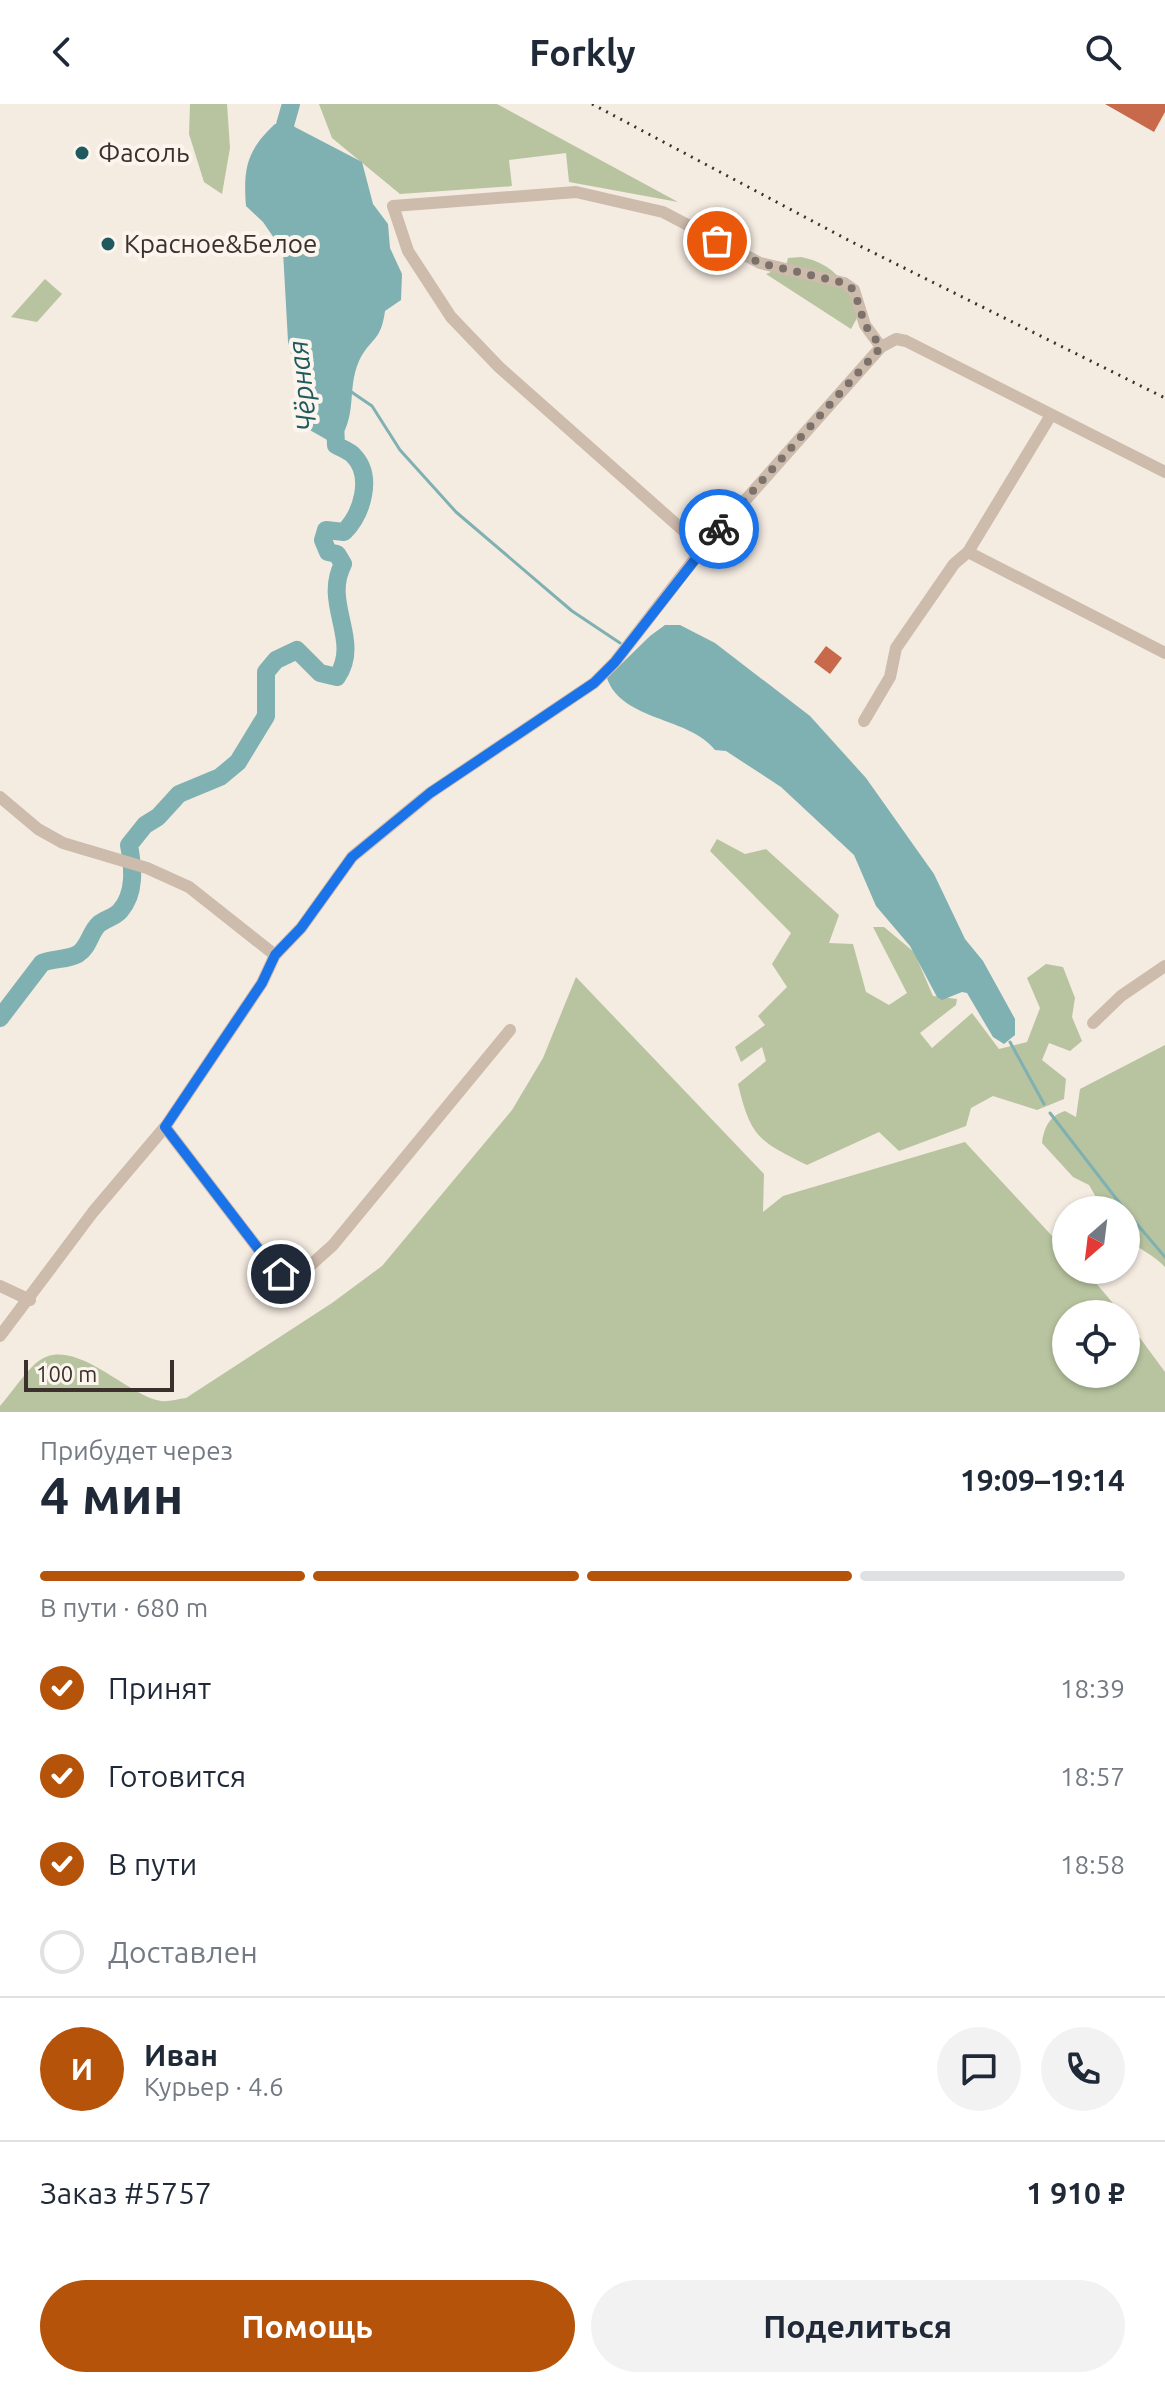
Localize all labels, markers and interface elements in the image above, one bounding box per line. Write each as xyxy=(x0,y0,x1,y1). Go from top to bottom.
icon: back xyxy=(40,30,84,74)
icon: search xyxy=(1081,30,1125,74)
text: Forkly xyxy=(529,32,636,73)
place label: Фасоль xyxy=(98,138,189,167)
marker: Фасоль xyxy=(73,144,91,162)
pin xyxy=(683,207,751,275)
icon: bag xyxy=(695,219,739,263)
place label: Красное&Белое xyxy=(124,229,317,258)
marker: Красное&Белое xyxy=(99,235,117,253)
water label: Чёрная xyxy=(281,339,322,433)
courier xyxy=(679,489,759,569)
icon: bike xyxy=(697,507,741,551)
north arrow xyxy=(1052,1196,1140,1284)
map controls xyxy=(1052,1196,1140,1388)
pin xyxy=(247,1240,315,1308)
icon: home xyxy=(259,1252,303,1296)
button: locate xyxy=(1052,1300,1140,1388)
scale bar xyxy=(24,1356,174,1392)
text: 100 m xyxy=(36,1361,97,1386)
text: Прибудет через xyxy=(40,1436,233,1465)
text: 19:09–19:14 xyxy=(960,1463,1125,1497)
text: 4 мин xyxy=(40,1466,183,1524)
text: В пути · 680 m xyxy=(40,1593,208,1622)
icon: check xyxy=(40,1666,84,1710)
text: Принят xyxy=(108,1671,211,1705)
text: 18:39 xyxy=(1060,1674,1125,1703)
icon: check xyxy=(40,1754,84,1798)
text: Готовится xyxy=(108,1759,246,1793)
text: 18:57 xyxy=(1060,1762,1125,1791)
icon: check xyxy=(40,1842,84,1886)
text: В пути xyxy=(108,1847,197,1881)
text: 18:58 xyxy=(1060,1850,1125,1879)
text: Доставлен xyxy=(108,1935,258,1969)
button: chat xyxy=(937,2027,1021,2111)
button: phone xyxy=(1041,2027,1125,2111)
text: Иван xyxy=(144,2038,218,2072)
text: И xyxy=(71,2052,93,2086)
text: Курьер · 4.6 xyxy=(144,2072,284,2101)
text: Заказ #5757 xyxy=(40,2176,212,2210)
text: 1 910 ₽ xyxy=(1026,2176,1125,2210)
button: Помощь xyxy=(40,2280,575,2372)
button: Поделиться xyxy=(591,2280,1125,2372)

